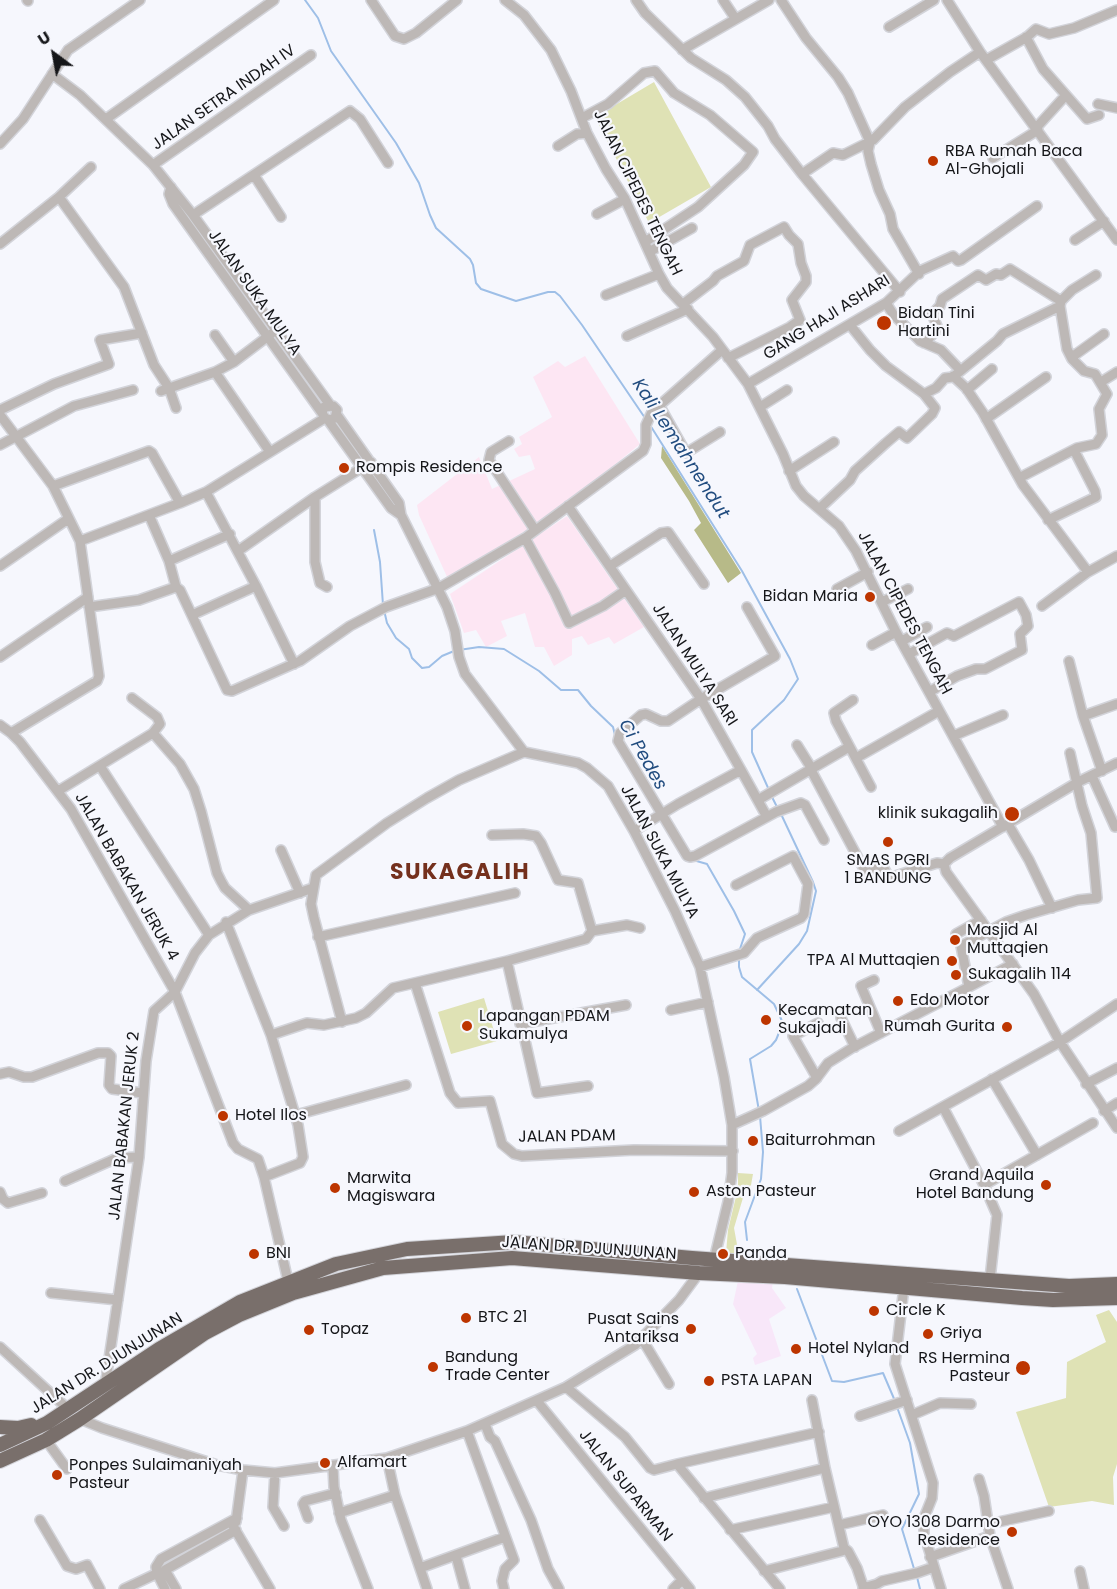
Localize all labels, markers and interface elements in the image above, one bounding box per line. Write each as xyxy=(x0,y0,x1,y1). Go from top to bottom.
north arrow xyxy=(24,24,84,84)
text: U xyxy=(33,26,55,51)
street label: JALAN SETRA INDAH IV xyxy=(148,41,300,155)
street label: JALAN CIPEDES TENGAH xyxy=(589,107,685,279)
place label: RBA Rumah Baca Al-Ghojali xyxy=(945,142,1083,180)
marker: RBA Rumah Baca Al-Ghojali xyxy=(926,154,940,168)
street label: JALAN SUKA MULYA xyxy=(203,226,305,360)
street label: GANG HAJI ASHARI xyxy=(760,271,894,365)
place label: Bidan Tini Hartini xyxy=(898,304,975,342)
marker: Bidan Tini Hartini xyxy=(875,314,893,332)
water label: Kali Lemahnendut xyxy=(627,375,733,523)
place label: Rompis Residence xyxy=(356,458,502,478)
marker: Rompis Residence xyxy=(337,461,351,475)
street label: JALAN CIPEDES TENGAH xyxy=(853,528,955,698)
place label: Bidan Maria xyxy=(763,587,858,607)
marker: Bidan Maria xyxy=(863,590,877,604)
street label: JALAN MULYA SARI xyxy=(647,600,741,730)
water label: Ci Pedes xyxy=(613,716,671,794)
street label: JALAN SUKA MULYA xyxy=(616,782,702,922)
street label: JALAN BABAKAN JERUK 4 xyxy=(70,790,182,964)
place label: klinik sukagalih xyxy=(878,804,998,824)
marker: klinik sukagalih xyxy=(1003,805,1021,823)
marker: SMAS PGRI 1 BANDUNG xyxy=(881,835,895,849)
place label: SMAS PGRI 1 BANDUNG xyxy=(844,851,932,889)
district label: SUKAGALIH xyxy=(390,860,530,886)
place label: Masjid Al Muttaqien xyxy=(967,921,1048,959)
marker: Masjid Al Muttaqien xyxy=(948,933,962,947)
place label: TPA Al Muttaqien xyxy=(807,951,940,971)
marker: TPA Al Muttaqien xyxy=(945,954,959,968)
place label: Sukagalih 114 xyxy=(968,965,1071,985)
marker: Sukagalih 114 xyxy=(949,968,963,982)
place label: Edo Motor xyxy=(910,991,990,1011)
marker: Edo Motor xyxy=(891,994,905,1008)
place label: Kecamatan Sukajadi xyxy=(778,1001,872,1039)
place label: Lapangan PDAM Sukamulya xyxy=(479,1007,610,1045)
marker: Kecamatan Sukajadi xyxy=(759,1013,773,1027)
place label: Rumah Gurita xyxy=(884,1017,995,1037)
marker: Lapangan PDAM Sukamulya xyxy=(460,1019,474,1033)
marker: Rumah Gurita xyxy=(1000,1020,1014,1034)
street label: JALAN BABAKAN JERUK 2 xyxy=(106,1031,144,1221)
place label: Hotel Ilos xyxy=(235,1106,307,1126)
marker: Hotel Ilos xyxy=(216,1109,230,1123)
street label: JALAN PDAM xyxy=(518,1127,616,1147)
place label: Baiturrohman xyxy=(765,1131,876,1151)
marker: Baiturrohman xyxy=(746,1134,760,1148)
place label: Grand Aquila Hotel Bandung xyxy=(916,1166,1034,1204)
place label: Marwita Magiswara xyxy=(347,1169,435,1207)
marker: Grand Aquila Hotel Bandung xyxy=(1039,1178,1053,1192)
marker: Marwita Magiswara xyxy=(328,1181,342,1195)
place label: Aston Pasteur xyxy=(706,1182,816,1202)
marker: Aston Pasteur xyxy=(687,1185,701,1199)
street label: JALAN DR. DJUNJUNAN xyxy=(501,1233,677,1265)
place label: BNI xyxy=(266,1244,291,1264)
place label: Panda xyxy=(735,1244,787,1264)
marker: BNI xyxy=(247,1247,261,1261)
marker: Panda xyxy=(716,1247,730,1261)
place label: Circle K xyxy=(886,1301,946,1321)
marker: Circle K xyxy=(867,1304,881,1318)
place label: BTC 21 xyxy=(478,1308,527,1328)
street label: JALAN DR. DJUNJUNAN xyxy=(27,1309,187,1419)
place label: Pusat Sains Antariksa xyxy=(587,1310,679,1348)
marker: BTC 21 xyxy=(459,1311,473,1325)
place label: Topaz xyxy=(321,1320,369,1340)
marker: Pusat Sains Antariksa xyxy=(684,1322,698,1336)
marker: Topaz xyxy=(302,1323,316,1337)
place label: Griya xyxy=(940,1324,982,1344)
marker: Griya xyxy=(921,1327,935,1341)
place label: Hotel Nyland xyxy=(808,1339,909,1359)
marker: Hotel Nyland xyxy=(789,1342,803,1356)
place label: Bandung Trade Center xyxy=(445,1348,550,1386)
place label: RS Hermina Pasteur xyxy=(918,1349,1010,1387)
marker: RS Hermina Pasteur xyxy=(1014,1359,1032,1377)
marker: Bandung Trade Center xyxy=(426,1360,440,1374)
place label: PSTA LAPAN xyxy=(721,1371,812,1391)
marker: PSTA LAPAN xyxy=(702,1374,716,1388)
street label: JALAN SUPARMAN xyxy=(574,1426,676,1546)
place label: Alfamart xyxy=(337,1453,407,1473)
place label: Ponpes Sulaimaniyah Pasteur xyxy=(69,1456,242,1494)
marker: Alfamart xyxy=(318,1456,332,1470)
marker: Ponpes Sulaimaniyah Pasteur xyxy=(50,1468,64,1482)
place label: OYO 1308 Darmo Residence xyxy=(867,1513,1000,1551)
marker: OYO 1308 Darmo Residence xyxy=(1005,1525,1019,1539)

